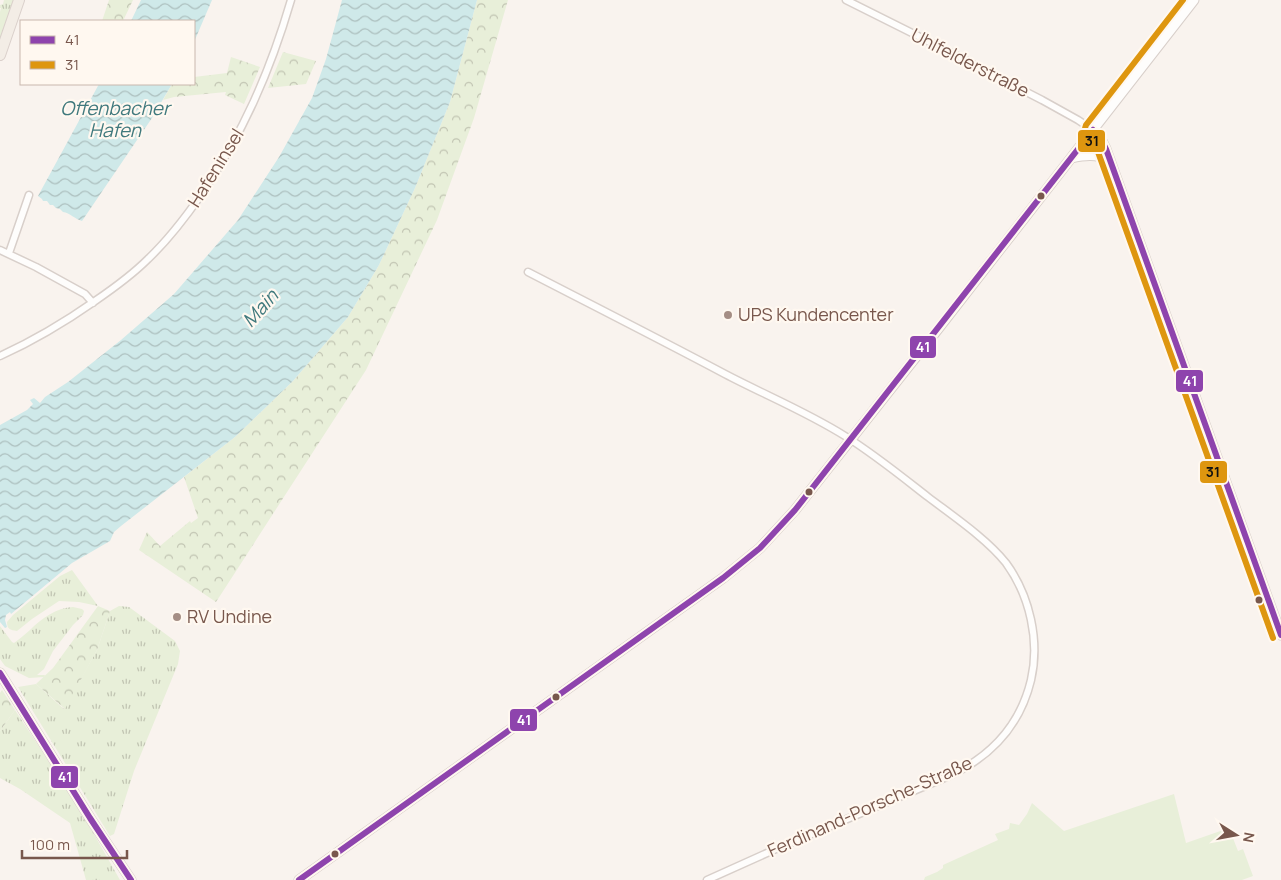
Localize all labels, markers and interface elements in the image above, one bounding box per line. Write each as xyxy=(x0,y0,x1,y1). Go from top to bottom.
legend xyxy=(20,20,195,85)
street label: Uhlfelderstraße xyxy=(907,22,1034,102)
text: 41 xyxy=(65,29,80,50)
text: 31 xyxy=(65,54,79,75)
water label: Offenbacher Hafen xyxy=(60,95,172,143)
street label: Hafeninsel xyxy=(182,124,249,211)
line badge: 31 xyxy=(1077,129,1106,153)
text: 31 xyxy=(1085,131,1099,150)
unlabelled marker xyxy=(1036,191,1046,201)
water label: Main xyxy=(236,283,284,332)
place label: UPS Kundencenter xyxy=(738,302,894,326)
marker: UPS Kundencenter xyxy=(722,309,734,321)
line badge: 41 xyxy=(909,335,937,359)
text: 41 xyxy=(916,337,930,356)
line badge: 41 xyxy=(1175,369,1204,393)
text: 41 xyxy=(1183,371,1197,390)
line badge: 31 xyxy=(1199,460,1228,484)
text: 31 xyxy=(1206,462,1220,481)
unlabelled marker xyxy=(804,487,814,497)
unlabelled marker xyxy=(1254,595,1264,605)
place label: RV Undine xyxy=(187,604,272,628)
marker: RV Undine xyxy=(171,611,183,623)
unlabelled marker xyxy=(551,692,561,702)
line badge: 41 xyxy=(509,708,538,732)
text: 41 xyxy=(517,710,531,729)
street label: Ferdinand-Porsche-Straße xyxy=(764,750,976,862)
line badge: 41 xyxy=(50,765,79,789)
text: 41 xyxy=(58,767,72,786)
north arrow xyxy=(1211,810,1261,860)
scale bar xyxy=(22,828,128,860)
text: N xyxy=(1239,831,1260,844)
text: 100 m xyxy=(30,834,70,855)
unlabelled marker xyxy=(330,849,340,859)

